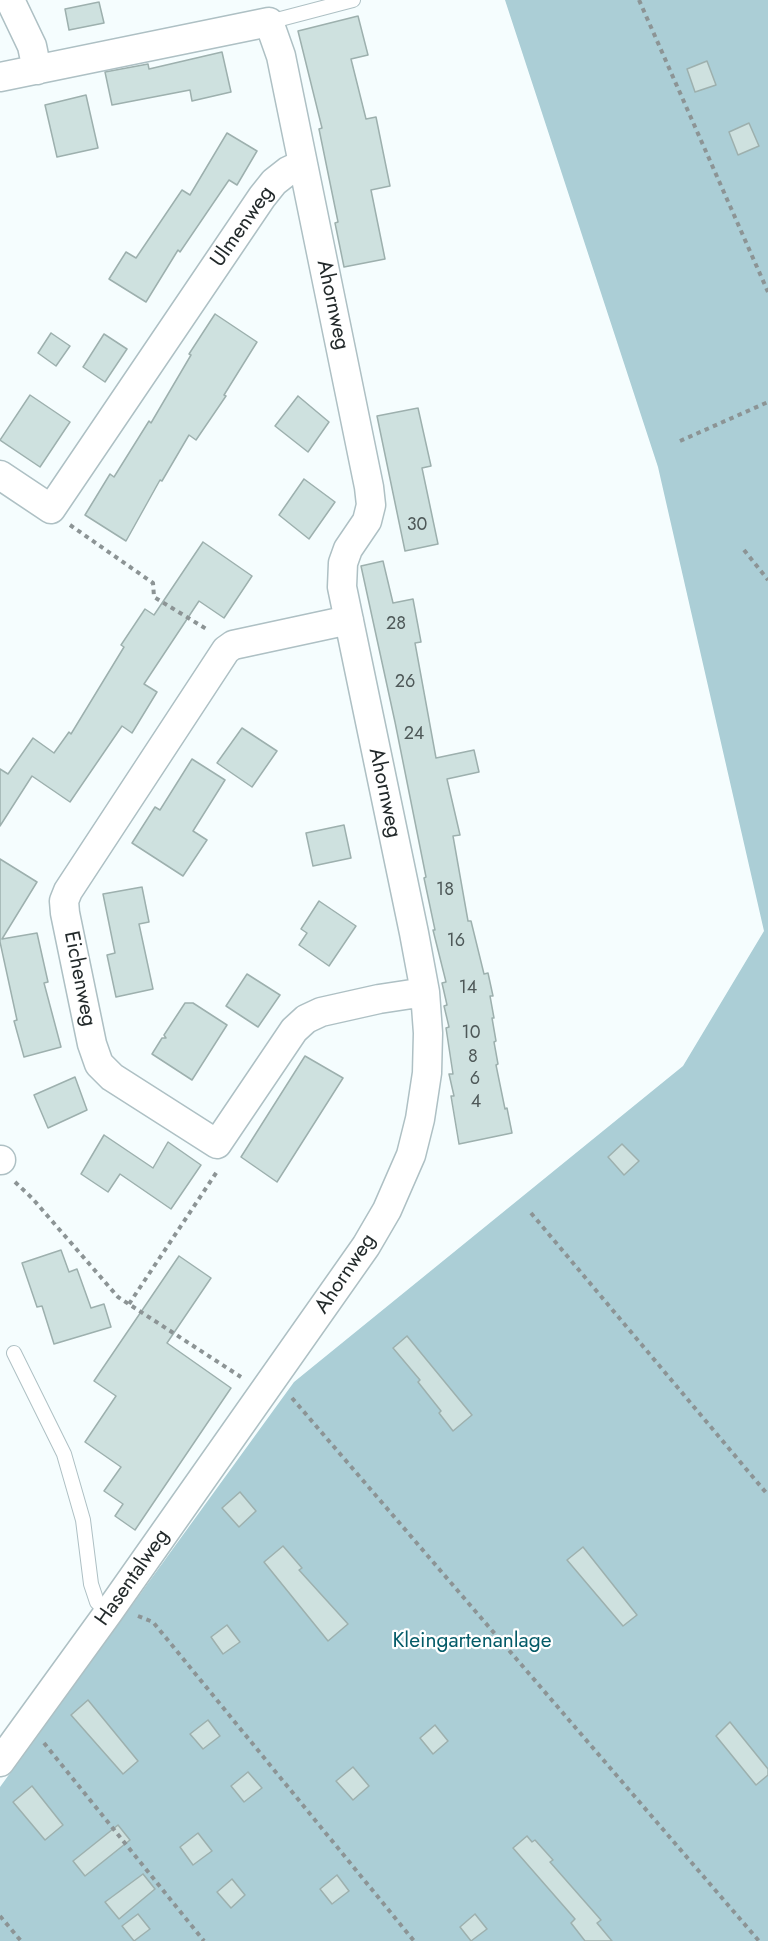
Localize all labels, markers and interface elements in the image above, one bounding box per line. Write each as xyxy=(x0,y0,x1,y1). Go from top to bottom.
street label: Ulmenweg xyxy=(206,182,280,272)
street label: Ahornweg xyxy=(310,258,354,352)
house number: 30 xyxy=(407,515,427,537)
house number: 28 xyxy=(386,614,406,636)
house number: 26 xyxy=(395,672,415,694)
house number: 24 xyxy=(404,724,424,746)
street label: Ahornweg xyxy=(362,746,406,840)
house number: 18 xyxy=(436,880,454,902)
street label: Eichenweg xyxy=(57,929,101,1029)
house number: 16 xyxy=(447,931,465,953)
house number: 14 xyxy=(459,978,477,1000)
house number: 10 xyxy=(462,1023,480,1045)
house number: 8 xyxy=(468,1047,478,1069)
house number: 6 xyxy=(470,1069,480,1091)
house number: 4 xyxy=(471,1092,481,1114)
street label: Ahornweg xyxy=(310,1229,382,1319)
street label: Hasentalweg xyxy=(91,1525,175,1631)
park label: Kleingartenanlage xyxy=(393,1629,551,1655)

